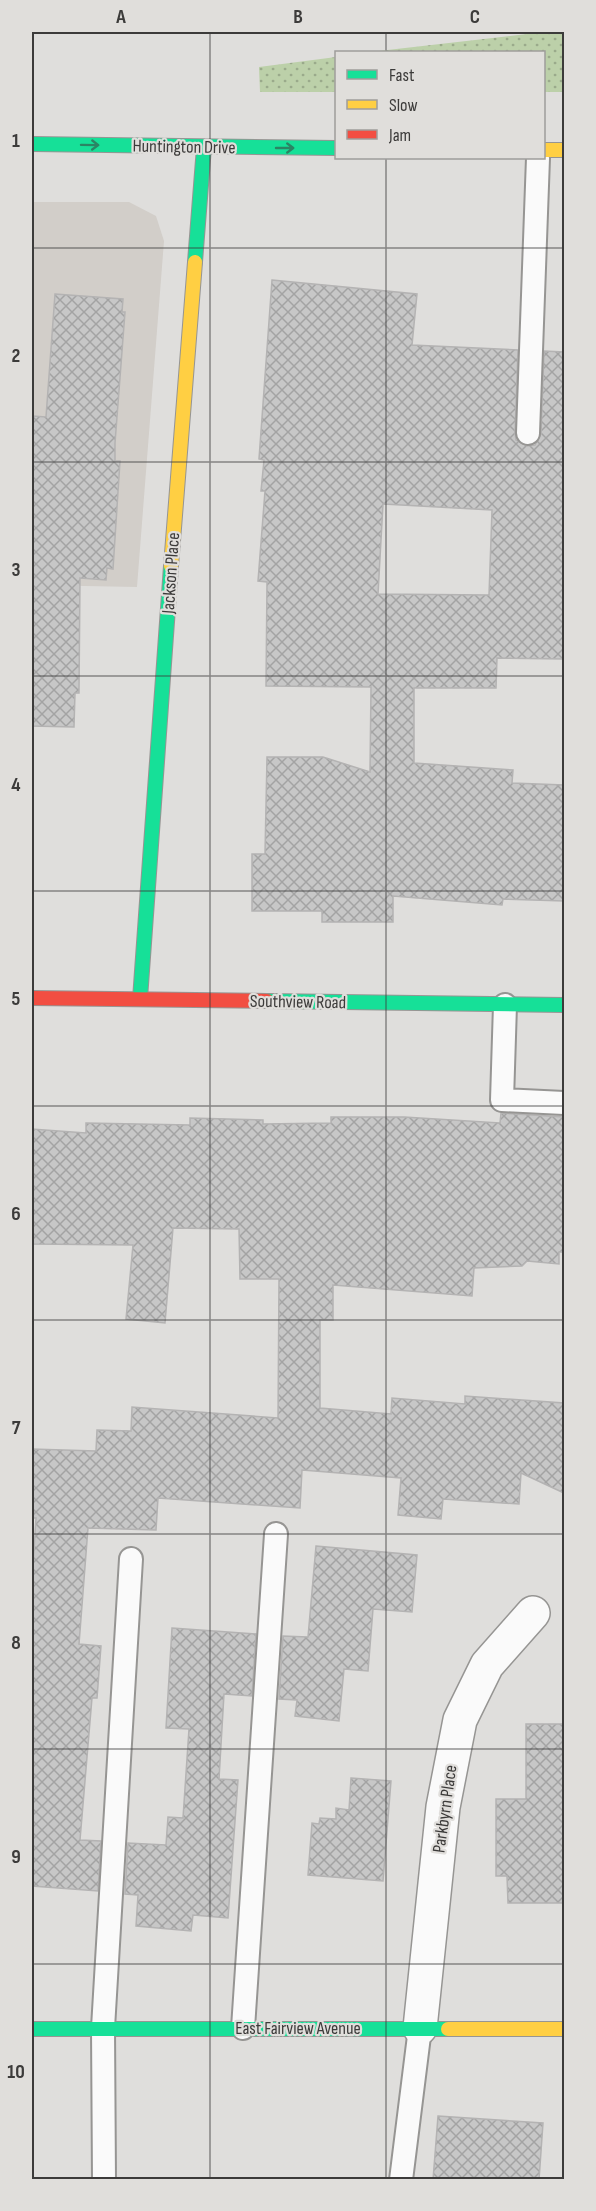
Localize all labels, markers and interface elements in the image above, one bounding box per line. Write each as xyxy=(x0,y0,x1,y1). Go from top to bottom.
text: A xyxy=(115,5,126,29)
text: B xyxy=(293,5,303,29)
text: C xyxy=(470,5,480,29)
legend xyxy=(335,51,545,159)
text: Fast xyxy=(389,65,415,86)
text: Slow xyxy=(389,95,418,116)
text: Jam xyxy=(388,125,411,146)
text: 1 xyxy=(12,129,20,153)
street label: Huntington Drive xyxy=(132,136,236,158)
one-way arrow xyxy=(79,139,99,151)
one-way arrow xyxy=(274,142,294,154)
text: 2 xyxy=(12,344,20,368)
street label: Jackson Place xyxy=(158,532,184,615)
text: 3 xyxy=(12,558,21,582)
text: 4 xyxy=(11,773,21,797)
text: 5 xyxy=(12,987,21,1011)
street label: Southview Road xyxy=(250,991,346,1013)
text: 6 xyxy=(11,1202,21,1226)
text: 7 xyxy=(12,1416,21,1440)
text: 8 xyxy=(11,1631,21,1655)
street label: Parkbyrn Place xyxy=(428,1764,462,1854)
text: 9 xyxy=(11,1845,21,1869)
street label: East Fairview Avenue xyxy=(235,2018,361,2039)
text: 10 xyxy=(7,2060,25,2084)

